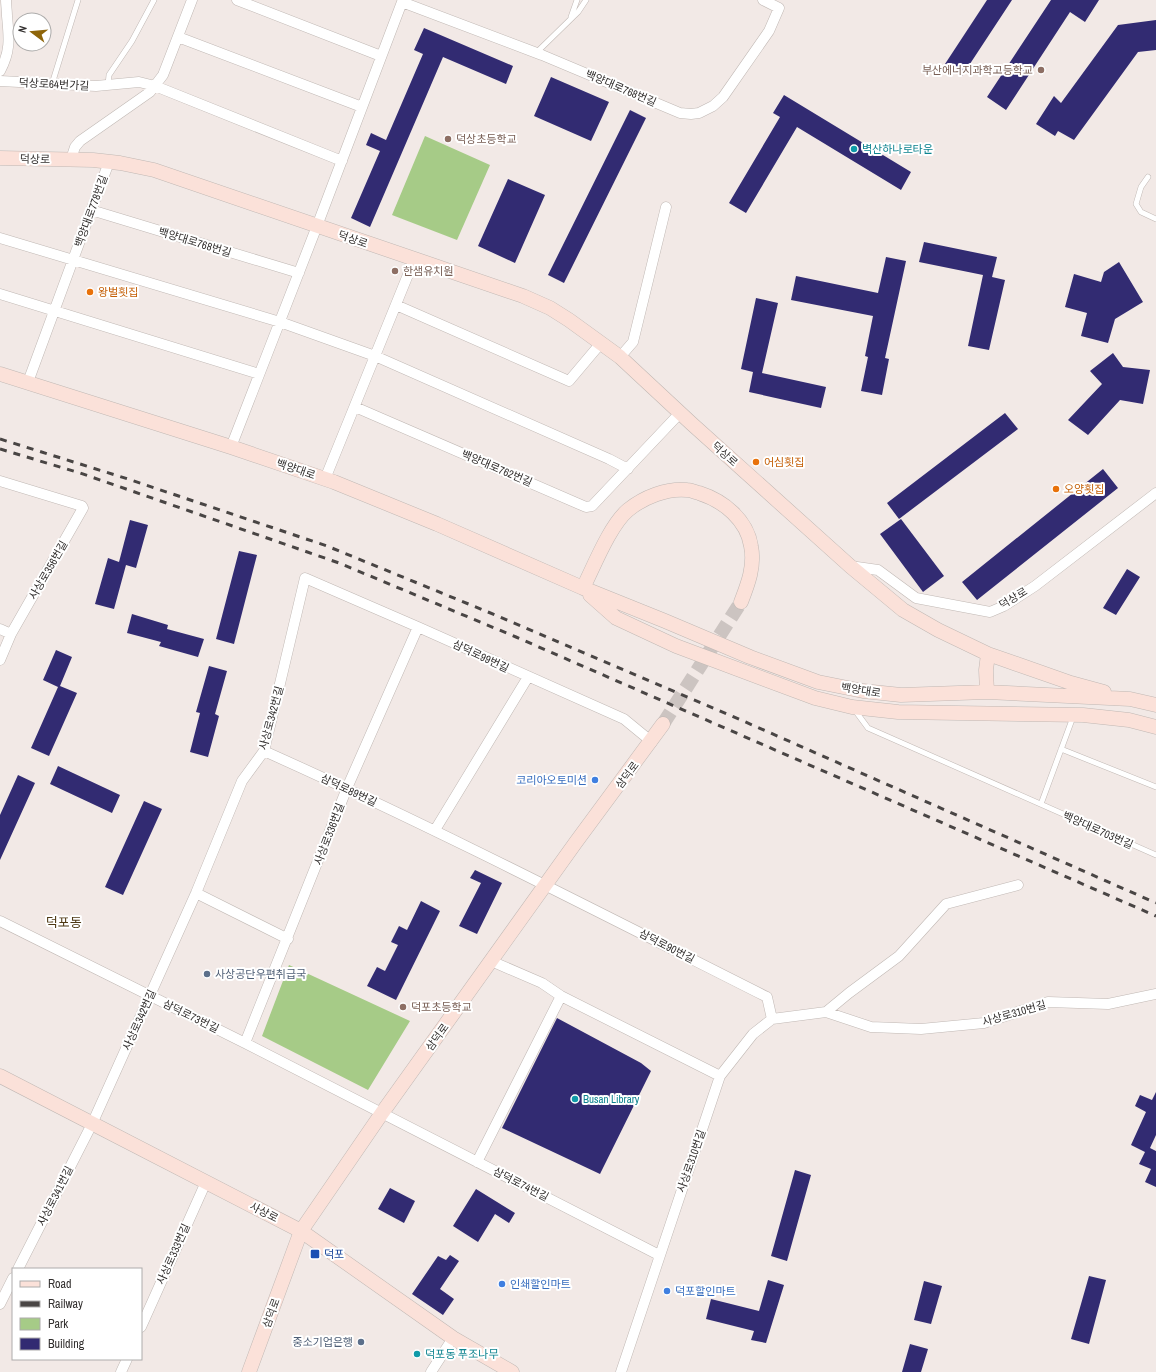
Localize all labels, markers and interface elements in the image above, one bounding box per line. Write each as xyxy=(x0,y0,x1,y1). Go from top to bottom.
north arrow xyxy=(12,12,52,52)
text: N xyxy=(15,24,30,34)
place label: 부산에너지과학고등학교 xyxy=(922,63,1033,77)
marker: 부산에너지과학고등학교 xyxy=(1036,65,1046,75)
street label: 백양대로768번길 xyxy=(583,67,659,109)
street label: 덕상로64번가길 xyxy=(18,75,90,93)
place label: 덕상초등학교 xyxy=(456,132,517,146)
marker: 덕상초등학교 xyxy=(443,134,453,144)
place label: 벽산하나로타운 xyxy=(862,142,933,156)
marker: 벽산하나로타운 xyxy=(849,144,859,154)
street label: 덕상로 xyxy=(20,152,50,166)
street label: 백양대로778번길 xyxy=(71,173,111,249)
street label: 백양대로768번길 xyxy=(157,224,233,260)
street label: 덕상로 xyxy=(336,227,370,251)
place label: 한샘유치원 xyxy=(403,264,454,278)
marker: 한샘유치원 xyxy=(390,266,400,276)
place label: 왕벌횟집 xyxy=(98,285,138,299)
marker: 왕벌횟집 xyxy=(85,287,95,297)
street label: 덕상로 xyxy=(709,439,741,469)
street label: 백양대로762번길 xyxy=(459,447,535,489)
place label: 어심횟집 xyxy=(764,455,804,469)
street label: 백양대로 xyxy=(275,456,317,482)
marker: 어심횟집 xyxy=(751,457,761,467)
place label: 오양횟집 xyxy=(1064,482,1104,496)
marker: 오양횟집 xyxy=(1051,484,1061,494)
street label: 사상로356번길 xyxy=(26,538,70,602)
street label: 덕상로 xyxy=(996,584,1030,612)
street label: 삼덕로99번길 xyxy=(451,637,511,675)
street label: 백양대로 xyxy=(840,680,882,700)
street label: 사상로342번길 xyxy=(256,684,286,752)
street label: 삼덕로 xyxy=(612,759,642,791)
street label: 삼덕로89번길 xyxy=(319,771,379,809)
place label: 코리아오토미션 xyxy=(516,773,587,787)
marker: 코리아오토미션 xyxy=(590,775,600,785)
street label: 사상로336번길 xyxy=(311,801,347,867)
street label: 백양대로703번길 xyxy=(1061,808,1135,852)
district label: 덕포동 xyxy=(46,914,82,931)
street label: 삼덕로90번길 xyxy=(637,926,697,966)
place label: 사상공단우편취급국 xyxy=(215,967,306,981)
marker: 사상공단우편취급국 xyxy=(202,969,212,979)
street label: 사상로342번길 xyxy=(119,987,159,1053)
street label: 삼덕로73번길 xyxy=(161,996,221,1036)
street label: 사상로310번길 xyxy=(981,997,1047,1029)
place label: 덕포초등학교 xyxy=(411,1000,472,1014)
marker: 덕포초등학교 xyxy=(398,1002,408,1012)
street label: 삼덕로 xyxy=(422,1021,452,1053)
place label: Busan Library xyxy=(583,1092,640,1106)
marker: Busan Library xyxy=(570,1094,580,1104)
street label: 사상로310번길 xyxy=(674,1128,708,1194)
street label: 사상로341번길 xyxy=(34,1164,76,1228)
street label: 삼덕로74번길 xyxy=(491,1164,551,1204)
street label: 사상로 xyxy=(247,1199,281,1225)
street label: 사상로333번길 xyxy=(153,1221,193,1287)
place label: 덕포 xyxy=(324,1247,344,1261)
marker: 덕포 xyxy=(309,1248,321,1260)
legend xyxy=(12,1268,142,1360)
text: Road xyxy=(48,1276,72,1292)
place label: 인쇄할인마트 xyxy=(510,1277,571,1291)
marker: 인쇄할인마트 xyxy=(497,1279,507,1289)
place label: 덕포할인마트 xyxy=(675,1284,736,1298)
marker: 덕포할인마트 xyxy=(662,1286,672,1296)
text: Railway xyxy=(48,1296,83,1312)
street label: 삼덕로 xyxy=(259,1296,283,1330)
text: Park xyxy=(48,1316,68,1332)
place label: 중소기업은행 xyxy=(292,1335,353,1349)
text: Building xyxy=(48,1336,85,1352)
marker: 중소기업은행 xyxy=(356,1337,366,1347)
place label: 덕포동 푸조나무 xyxy=(425,1347,498,1361)
marker: 덕포동 푸조나무 xyxy=(412,1349,422,1359)

